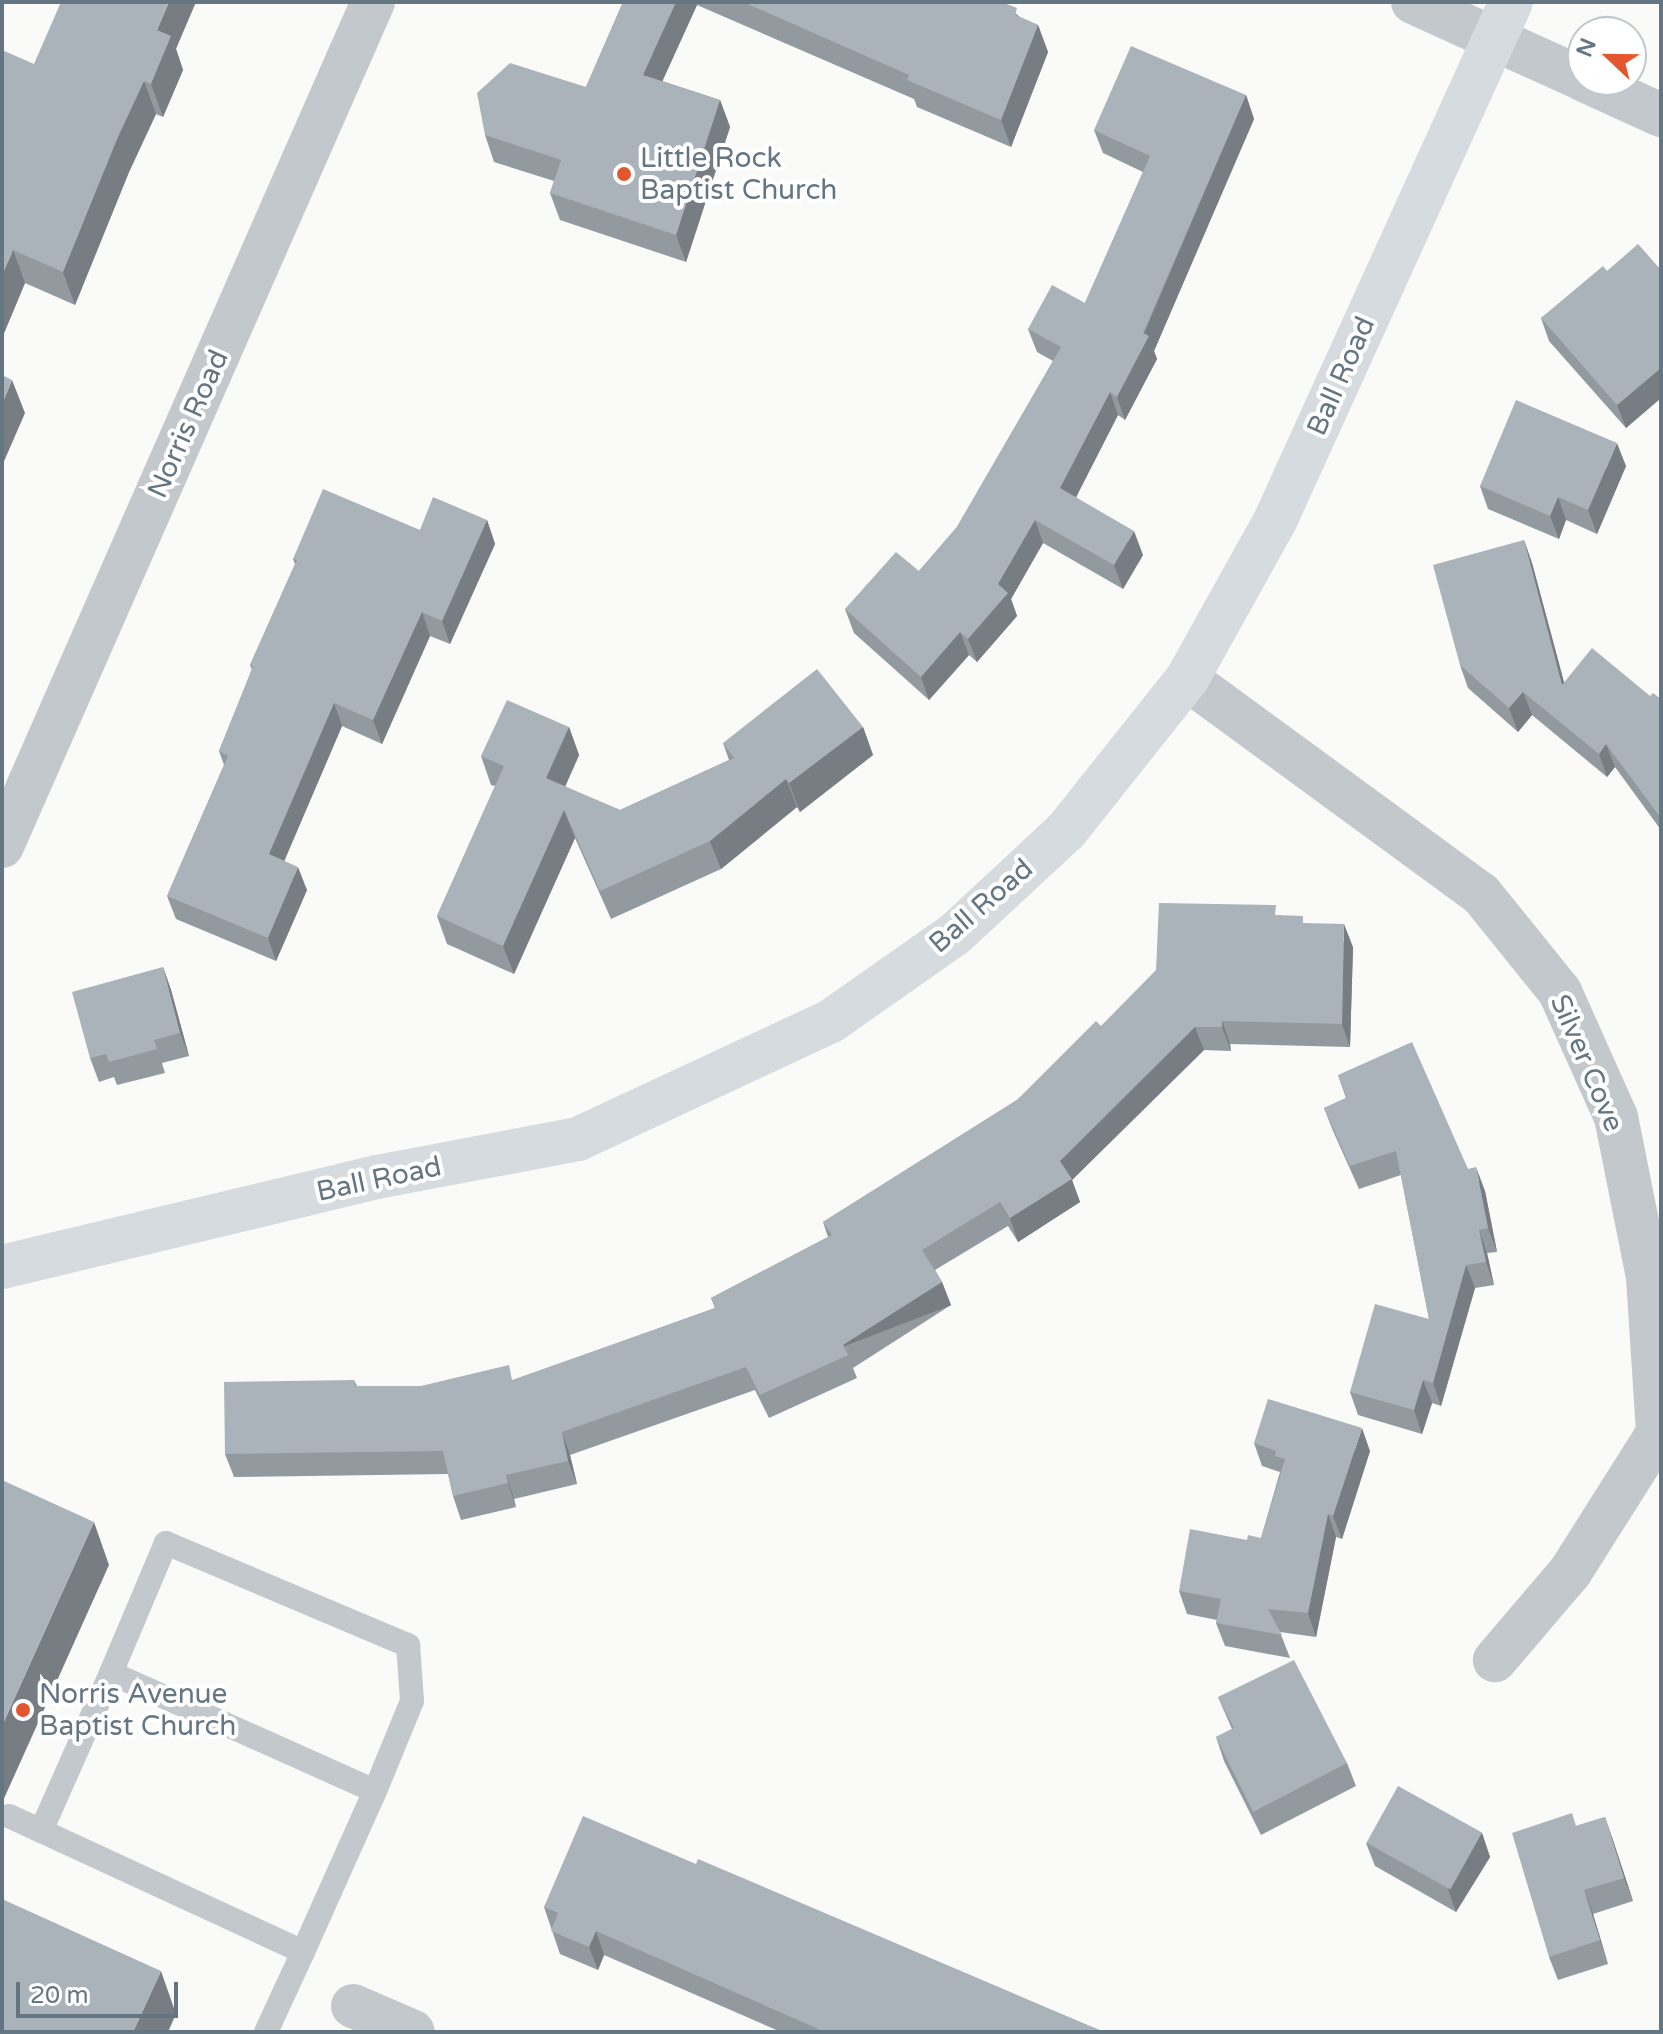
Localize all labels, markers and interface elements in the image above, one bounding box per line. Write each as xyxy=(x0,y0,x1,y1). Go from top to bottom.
north arrow xyxy=(1567,16,1647,96)
text: N xyxy=(1571,35,1602,61)
place label: Little Rock Baptist Church xyxy=(640,141,837,207)
marker: Little Rock Baptist Church xyxy=(615,165,633,183)
street label: Ball Road xyxy=(1300,311,1382,441)
street label: Norris Road xyxy=(140,345,236,503)
street label: Ball Road xyxy=(922,852,1040,960)
street label: Silver Cove xyxy=(1543,989,1631,1137)
street label: Ball Road xyxy=(314,1149,444,1209)
place label: Norris Avenue Baptist Church xyxy=(39,1677,236,1743)
marker: Norris Avenue Baptist Church xyxy=(14,1701,32,1719)
scale bar xyxy=(20,1966,182,2016)
text: 20 m xyxy=(30,1981,88,2010)

